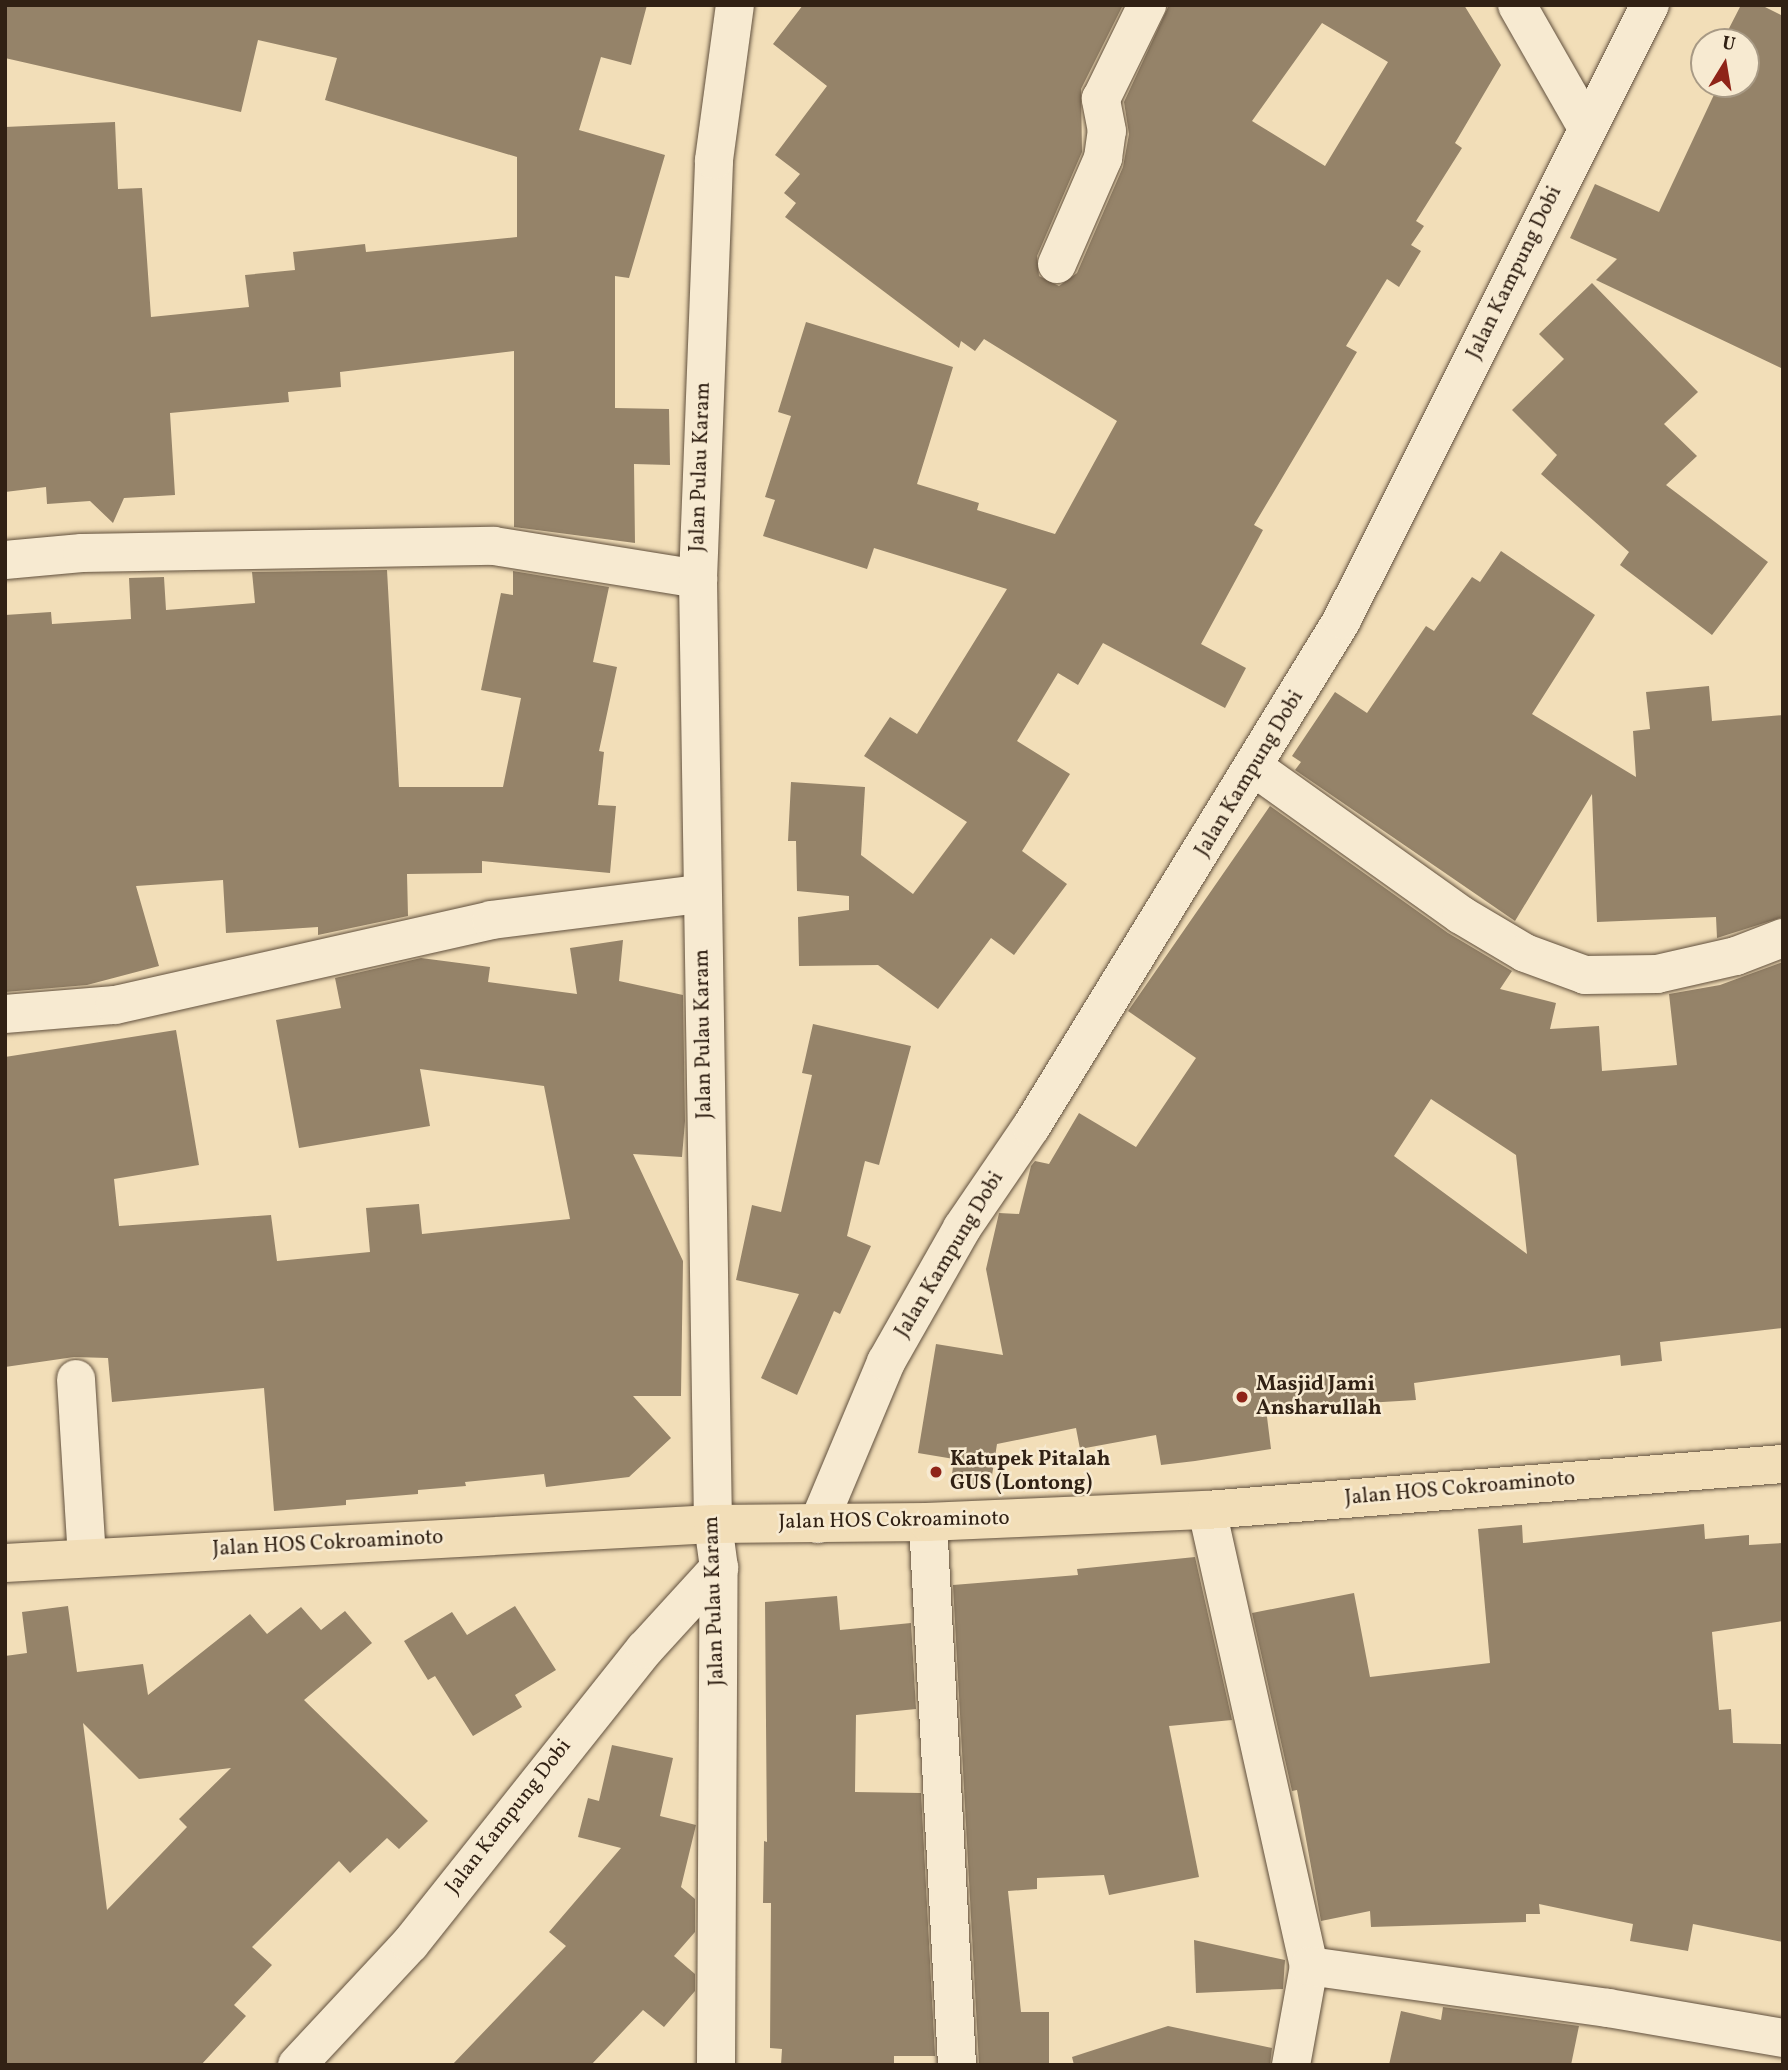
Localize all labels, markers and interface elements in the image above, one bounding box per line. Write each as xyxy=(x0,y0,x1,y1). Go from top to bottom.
north arrow xyxy=(1690,28,1760,98)
text: U xyxy=(1720,30,1738,58)
street label: Jalan Kampung Dobi xyxy=(1462,182,1568,364)
street label: Jalan Pulau Karam xyxy=(685,382,717,552)
street label: Jalan Kampung Dobi xyxy=(1190,686,1310,862)
street label: Jalan Pulau Karam xyxy=(690,949,718,1119)
street label: Jalan Kampung Dobi xyxy=(890,1167,1010,1343)
place label: Masjid Jami Ansharullah xyxy=(1256,1372,1382,1422)
marker: Masjid Jami Ansharullah xyxy=(1234,1389,1250,1405)
place label: Katupek Pitalah GUS (Lontong) xyxy=(950,1447,1111,1497)
marker: Katupek Pitalah GUS (Lontong) xyxy=(928,1464,944,1480)
street label: Jalan HOS Cokroaminoto xyxy=(1344,1466,1576,1512)
street label: Jalan HOS Cokroaminoto xyxy=(778,1506,1010,1536)
street label: Jalan Pulau Karam xyxy=(699,1516,731,1686)
street label: Jalan HOS Cokroaminoto xyxy=(212,1525,444,1563)
street label: Jalan Kampung Dobi xyxy=(441,1735,577,1899)

